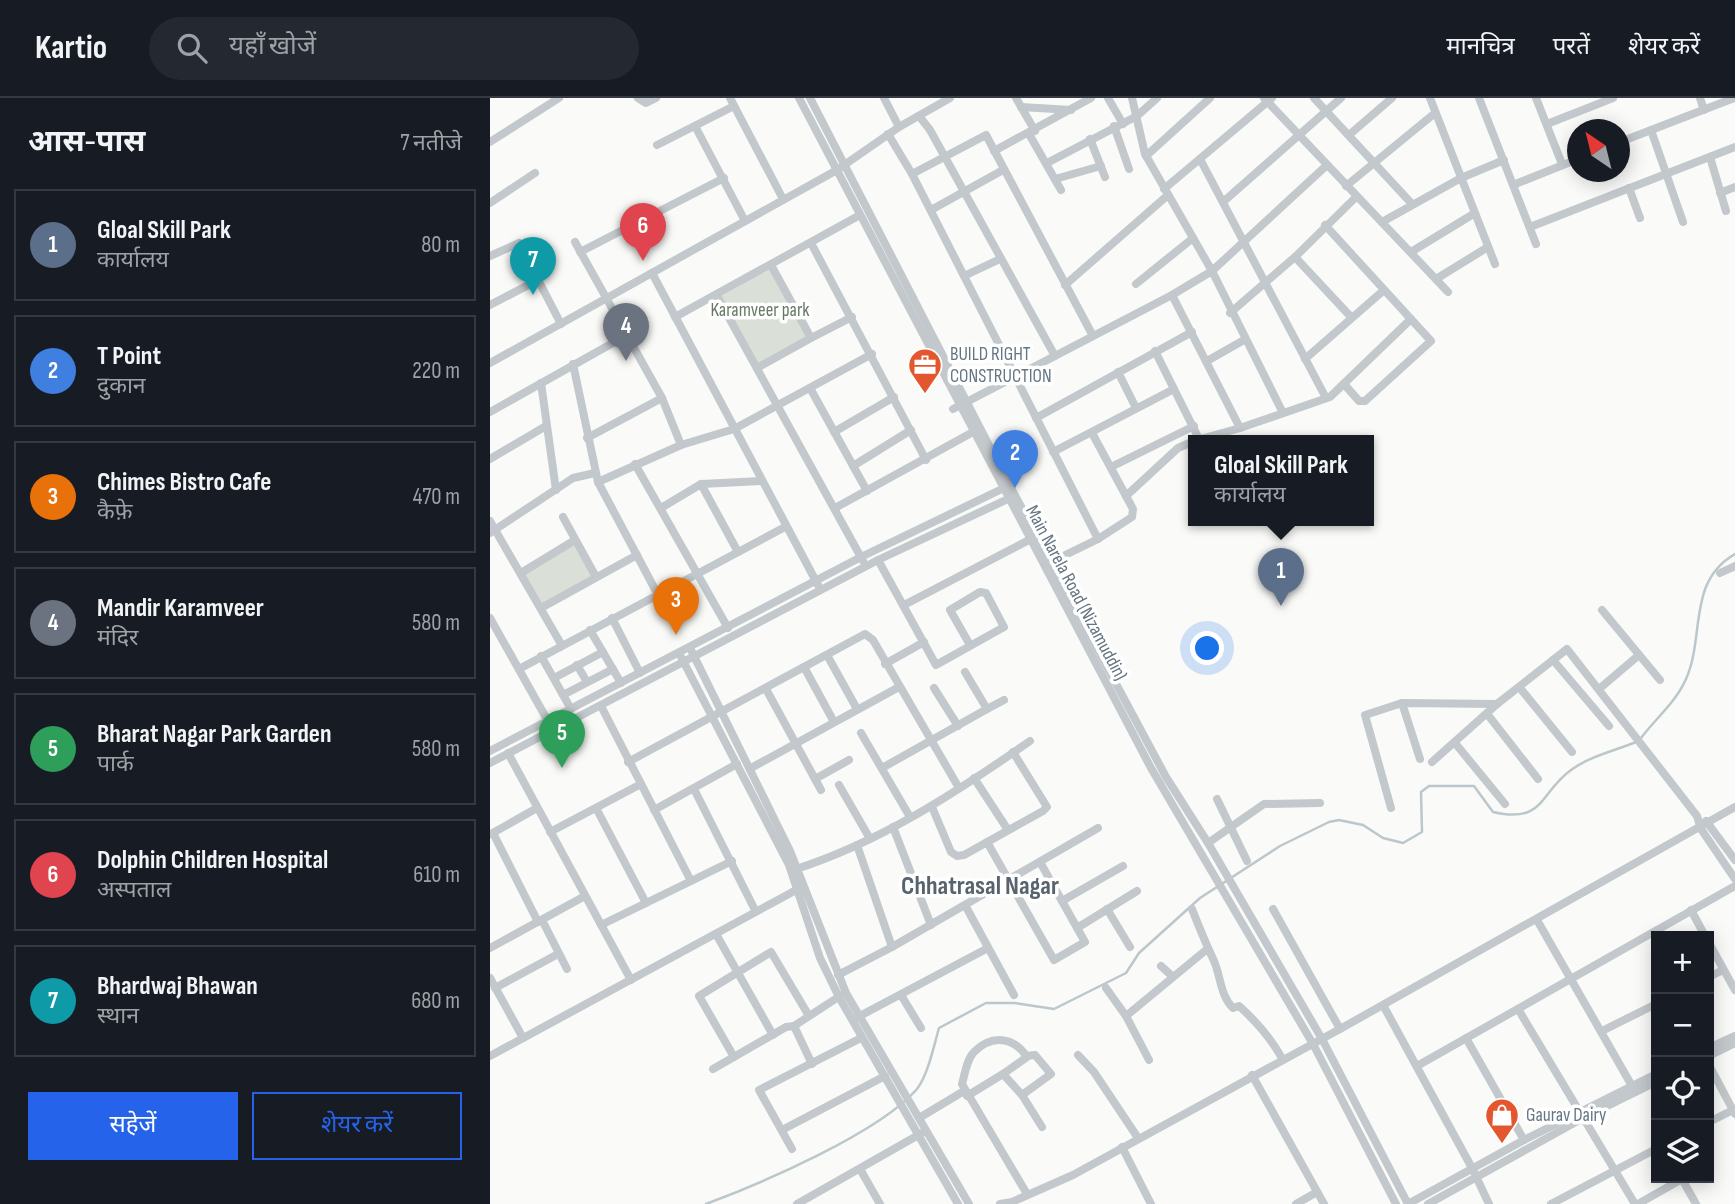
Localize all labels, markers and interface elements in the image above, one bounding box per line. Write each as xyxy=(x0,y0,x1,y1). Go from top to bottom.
search box xyxy=(149,17,639,80)
text: Kartio xyxy=(35,28,107,68)
icon: search xyxy=(173,29,211,67)
text: यहाँ खोजें xyxy=(229,31,316,62)
text: मानचित्र xyxy=(1446,32,1515,61)
text: परतें xyxy=(1553,32,1590,61)
text: शेयर करें xyxy=(1628,32,1700,61)
north arrow xyxy=(1567,119,1630,182)
text: आस-पास xyxy=(28,124,145,160)
text: 7 नतीजे xyxy=(400,129,462,157)
pin: 6 xyxy=(620,203,666,261)
text: Gloal Skill Park xyxy=(97,215,231,246)
text: 1 xyxy=(48,231,58,259)
text: 80 m xyxy=(421,231,460,259)
pin: 7 xyxy=(510,237,556,295)
text: कार्यालय xyxy=(97,246,169,274)
park label: Karamveer park xyxy=(710,299,810,322)
pin: 4 xyxy=(603,303,649,361)
text: T Point xyxy=(97,341,161,372)
place label: BUILD RIGHT CONSTRUCTION xyxy=(950,343,1052,388)
office icon: BUILD RIGHT CONSTRUCTION xyxy=(906,346,944,395)
text: 2 xyxy=(48,357,58,385)
text: 220 m xyxy=(412,357,460,385)
text: दुकान xyxy=(97,372,146,400)
pin: 2 xyxy=(992,430,1038,488)
popup xyxy=(1188,435,1374,526)
text: Gloal Skill Park xyxy=(1214,450,1348,481)
text: Chimes Bistro Cafe xyxy=(97,467,271,498)
text: कार्यालय xyxy=(1214,481,1286,509)
text: 3 xyxy=(48,483,58,511)
text: 470 m xyxy=(413,483,460,511)
text: कैफ़े xyxy=(97,498,132,526)
street label: Main Narela Road (Nizamuddin) xyxy=(1020,502,1132,684)
pin: 1 xyxy=(1258,548,1304,606)
pin: 3 xyxy=(653,577,699,635)
text: Mandir Karamveer xyxy=(97,593,264,624)
text: 4 xyxy=(48,609,58,637)
text: 580 m xyxy=(412,609,460,637)
text: मंदिर xyxy=(97,624,138,652)
your location xyxy=(1190,631,1224,665)
pin: 5 xyxy=(539,710,585,768)
text: Bharat Nagar Park Garden xyxy=(97,719,332,750)
text: 5 xyxy=(48,735,58,763)
text: 580 m xyxy=(412,735,460,763)
text: पार्क xyxy=(97,750,134,778)
text: Dolphin Children Hospital xyxy=(97,845,328,876)
text: 6 xyxy=(48,861,58,889)
text: 610 m xyxy=(413,861,460,889)
district label: Chhatrasal Nagar xyxy=(901,871,1059,902)
text: अस्पताल xyxy=(97,876,171,904)
map controls xyxy=(1651,931,1714,1183)
button: + xyxy=(1651,931,1714,994)
text: Bhardwaj Bhawan xyxy=(97,971,258,1002)
text: 7 xyxy=(48,987,58,1015)
text: 680 m xyxy=(411,987,460,1015)
button: − xyxy=(1651,994,1714,1057)
text: स्थान xyxy=(97,1002,139,1030)
button: locate xyxy=(1651,1057,1714,1120)
button: सहेजें xyxy=(28,1092,238,1160)
button: शेयर करें xyxy=(252,1092,462,1160)
shop icon: Gaurav Dairy xyxy=(1483,1096,1521,1145)
place label: Gaurav Dairy xyxy=(1526,1104,1607,1127)
button: layers xyxy=(1651,1120,1714,1183)

